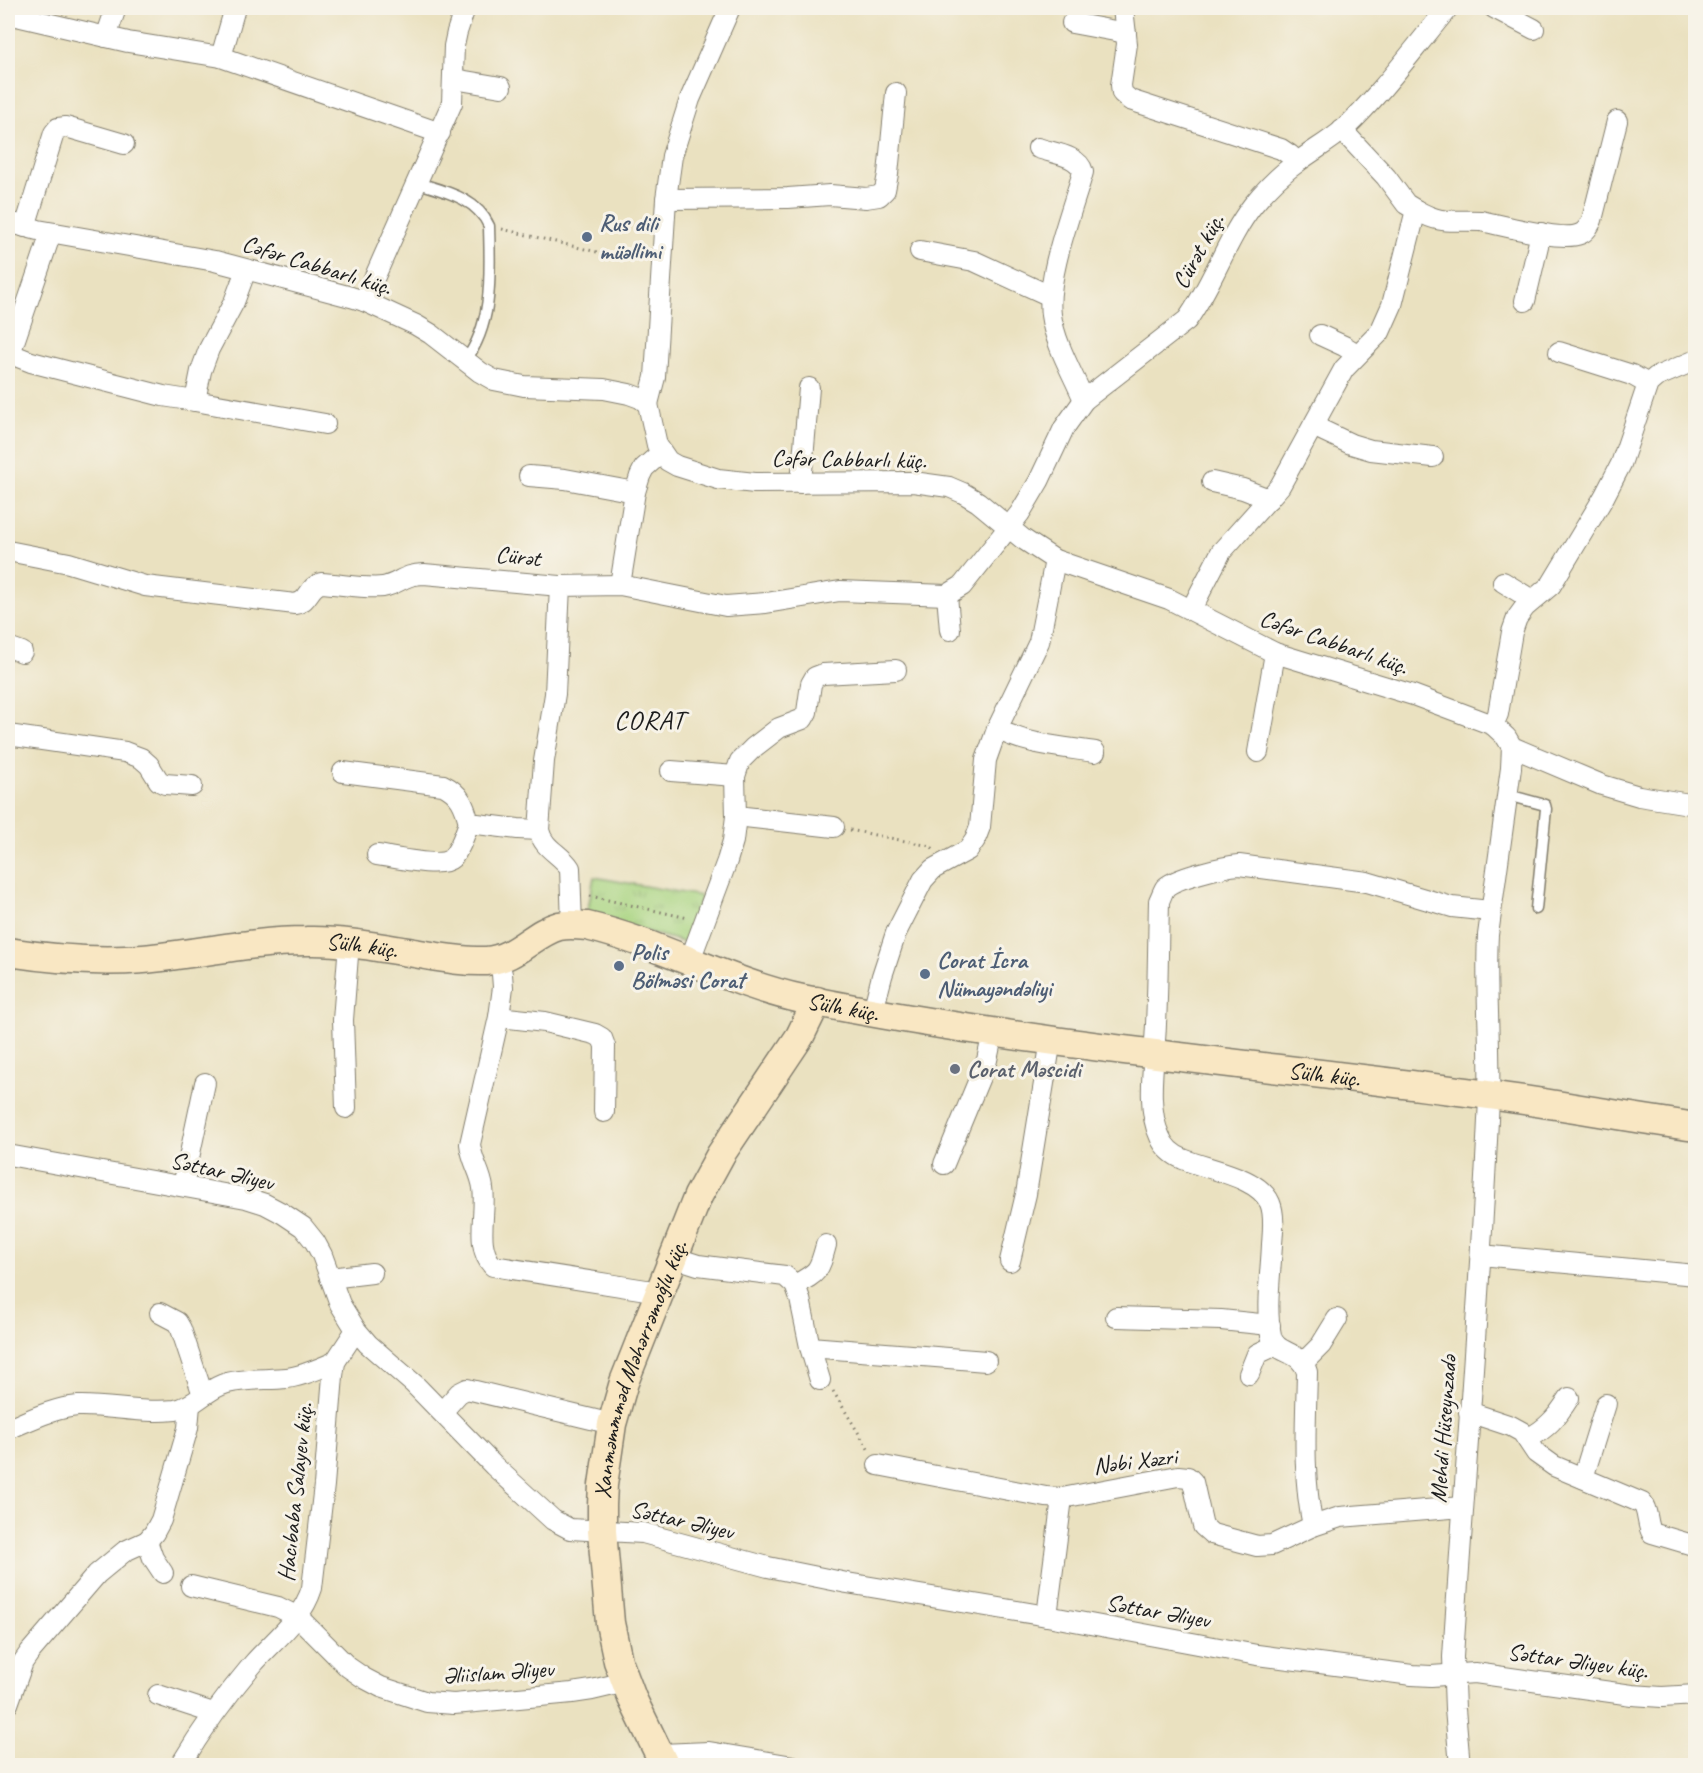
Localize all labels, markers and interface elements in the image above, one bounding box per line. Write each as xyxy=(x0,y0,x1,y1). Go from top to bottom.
place label: Rus dili müəllimi xyxy=(599,208,664,266)
street label: Cürət küç. xyxy=(1165,208,1231,294)
street label: Cəfər Cabbarlı küç. xyxy=(239,228,396,302)
marker: Rus dili müəllimi xyxy=(580,230,594,244)
street label: Cəfər Cabbarlı küç. xyxy=(771,443,927,475)
street label: Cürət xyxy=(494,539,544,573)
street label: Cəfər Cabbarlı küç. xyxy=(1256,603,1412,681)
district label: CORAT xyxy=(614,703,690,737)
street label: Sülh küç. xyxy=(325,926,401,965)
place label: Polis Bölmәsi Corat xyxy=(631,937,749,995)
place label: Corat İcra Nümayəndəliyi xyxy=(937,945,1055,1003)
marker: Polis Bölmәsi Corat xyxy=(612,959,626,973)
marker: Corat İcra Nümayəndəliyi xyxy=(918,967,932,981)
street label: Sülh küç. xyxy=(805,985,881,1028)
place label: Corat Məscidi xyxy=(967,1054,1084,1084)
street label: Sülh küç. xyxy=(1287,1055,1362,1094)
marker: Corat Məscidi xyxy=(948,1062,962,1076)
street label: Səttar Əliyev xyxy=(168,1145,278,1198)
street label: Xanməmmməd Məhərrəmoğlu küç. xyxy=(587,1235,694,1500)
street label: Mehdi Hüseynzadə xyxy=(1423,1352,1463,1504)
street label: Hacıbaba Salayev küç. xyxy=(271,1401,319,1583)
street label: Nəbi Xəzri xyxy=(1091,1441,1181,1481)
street label: Səttar Əliyev xyxy=(628,1494,738,1547)
street label: Səttar Əliyev xyxy=(1104,1587,1214,1635)
street label: Səttar Əliyev küç. xyxy=(1506,1636,1650,1686)
street label: Əliislam Əliyev xyxy=(442,1653,556,1691)

